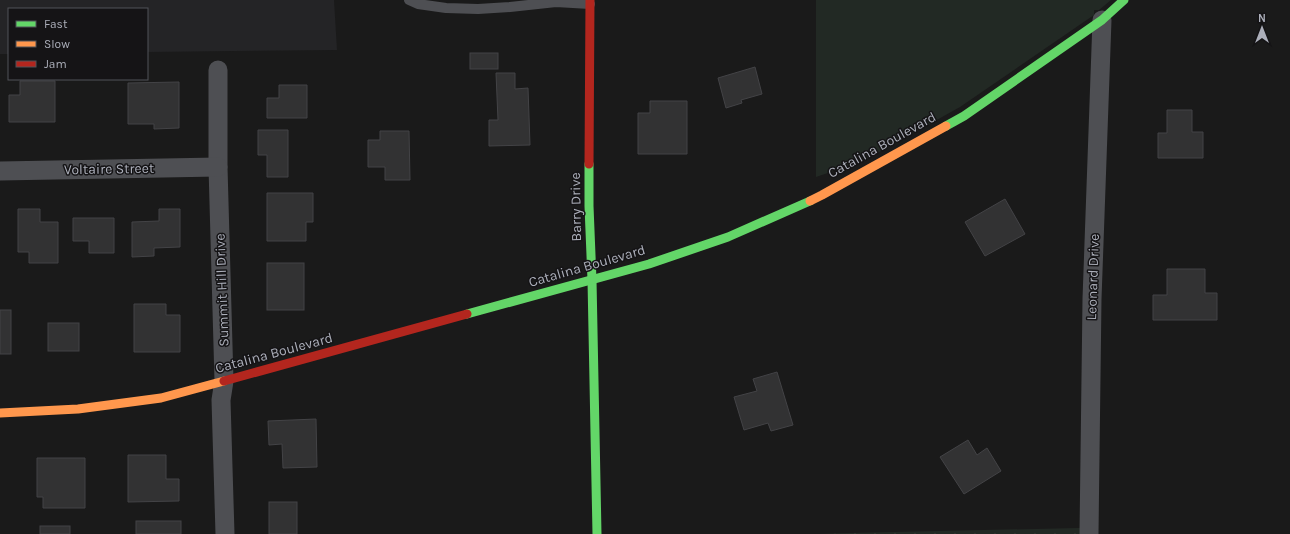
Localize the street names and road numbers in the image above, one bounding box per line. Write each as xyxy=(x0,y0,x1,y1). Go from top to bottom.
street label: Catalina Boulevard xyxy=(825,108,939,182)
street label: Voltaire Street xyxy=(64,160,154,178)
street label: Barry Drive xyxy=(567,172,585,242)
street label: Summit Hill Drive xyxy=(212,233,232,347)
street label: Leonard Drive xyxy=(1083,233,1103,321)
street label: Catalina Boulevard xyxy=(527,241,647,291)
street label: Catalina Boulevard xyxy=(213,329,335,377)

